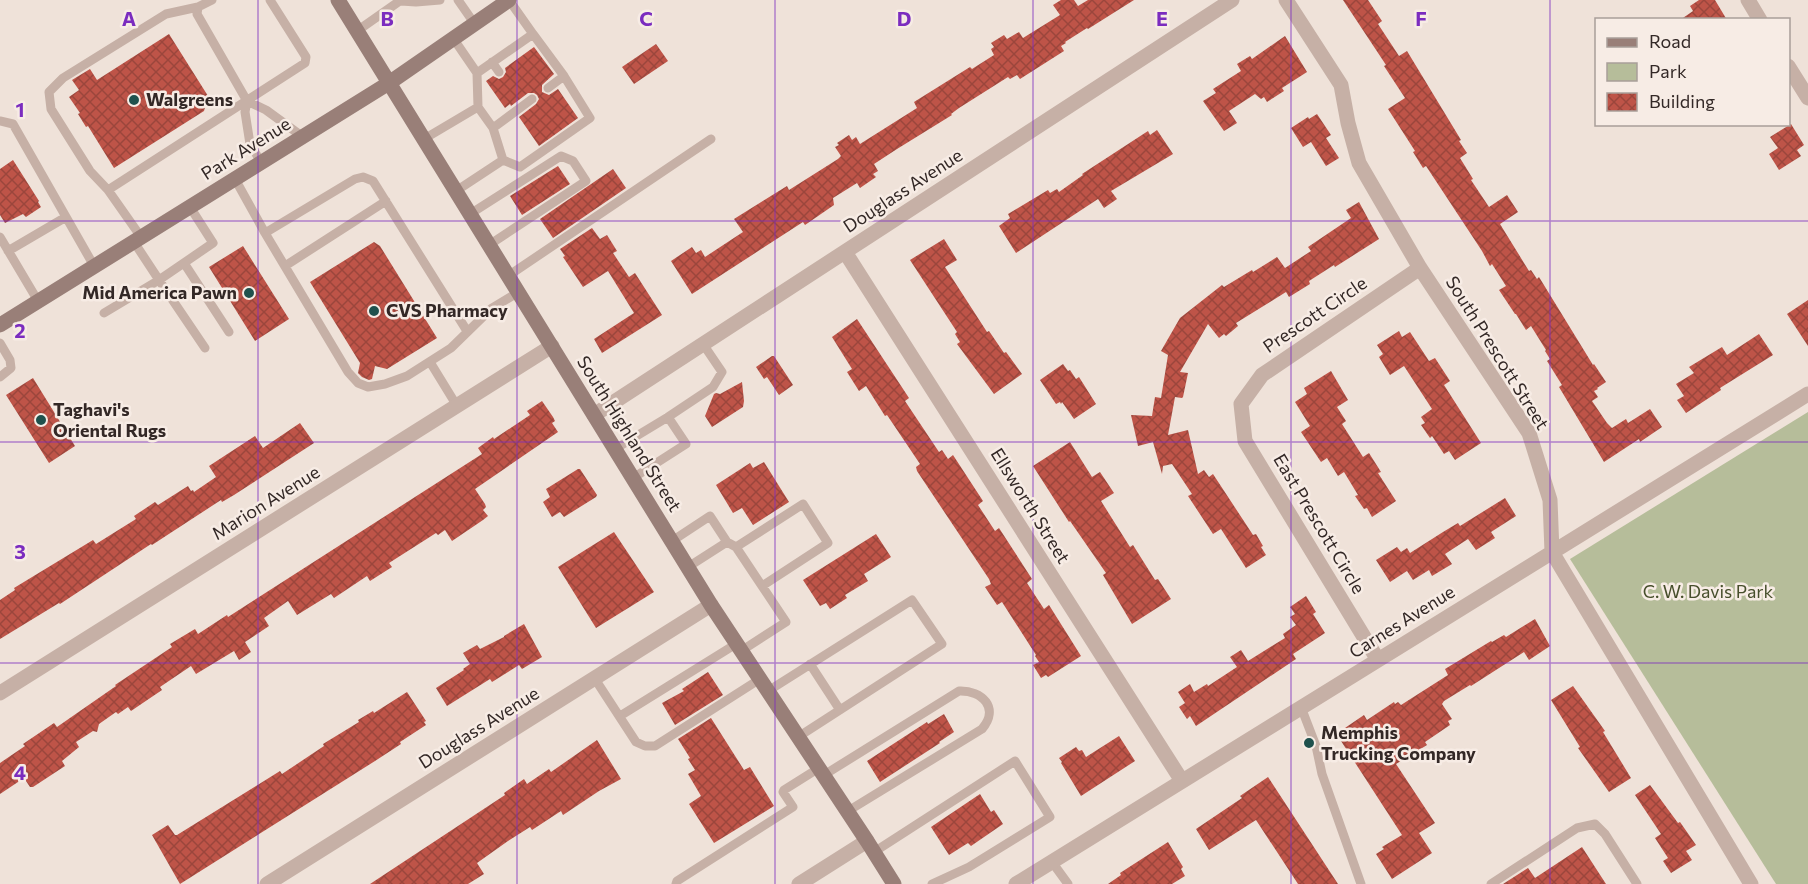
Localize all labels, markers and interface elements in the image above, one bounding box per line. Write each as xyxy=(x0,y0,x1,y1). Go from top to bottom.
text: A xyxy=(122,6,136,30)
text: B xyxy=(380,6,394,30)
text: C xyxy=(639,6,653,30)
text: D xyxy=(897,6,911,30)
text: E xyxy=(1156,6,1168,30)
text: F xyxy=(1415,6,1427,30)
legend xyxy=(1595,18,1790,126)
text: Road xyxy=(1649,30,1691,52)
text: Park xyxy=(1649,60,1687,82)
place label: Walgreens xyxy=(146,88,233,110)
text: Building xyxy=(1649,90,1715,112)
marker: Walgreens xyxy=(127,93,141,107)
text: 1 xyxy=(15,97,25,121)
street label: Park Avenue xyxy=(197,112,294,184)
street label: Douglass Avenue xyxy=(839,143,966,237)
street label: Prescott Circle xyxy=(1258,271,1371,357)
street label: South Prescott Street xyxy=(1442,272,1554,433)
place label: Mid America Pawn xyxy=(82,281,237,303)
marker: Mid America Pawn xyxy=(242,286,256,300)
place label: CVS Pharmacy xyxy=(386,299,508,321)
marker: CVS Pharmacy xyxy=(367,304,381,318)
text: 2 xyxy=(14,318,26,342)
street label: South Highland Street xyxy=(573,351,687,516)
place label: Taghavi's Oriental Rugs xyxy=(53,398,166,441)
marker: Taghavi's Oriental Rugs xyxy=(34,413,48,427)
street label: Ellsworth Street xyxy=(987,444,1075,567)
street label: East Prescott Circle xyxy=(1269,449,1370,597)
street label: Marion Avenue xyxy=(208,460,323,544)
text: 3 xyxy=(14,539,26,563)
street label: Carnes Avenue xyxy=(1345,580,1458,662)
park label: C. W. Davis Park xyxy=(1643,580,1774,602)
street label: Douglass Avenue xyxy=(414,681,543,773)
place label: Memphis Trucking Company xyxy=(1321,721,1476,764)
marker: Memphis Trucking Company xyxy=(1302,736,1316,750)
text: 4 xyxy=(14,760,26,784)

